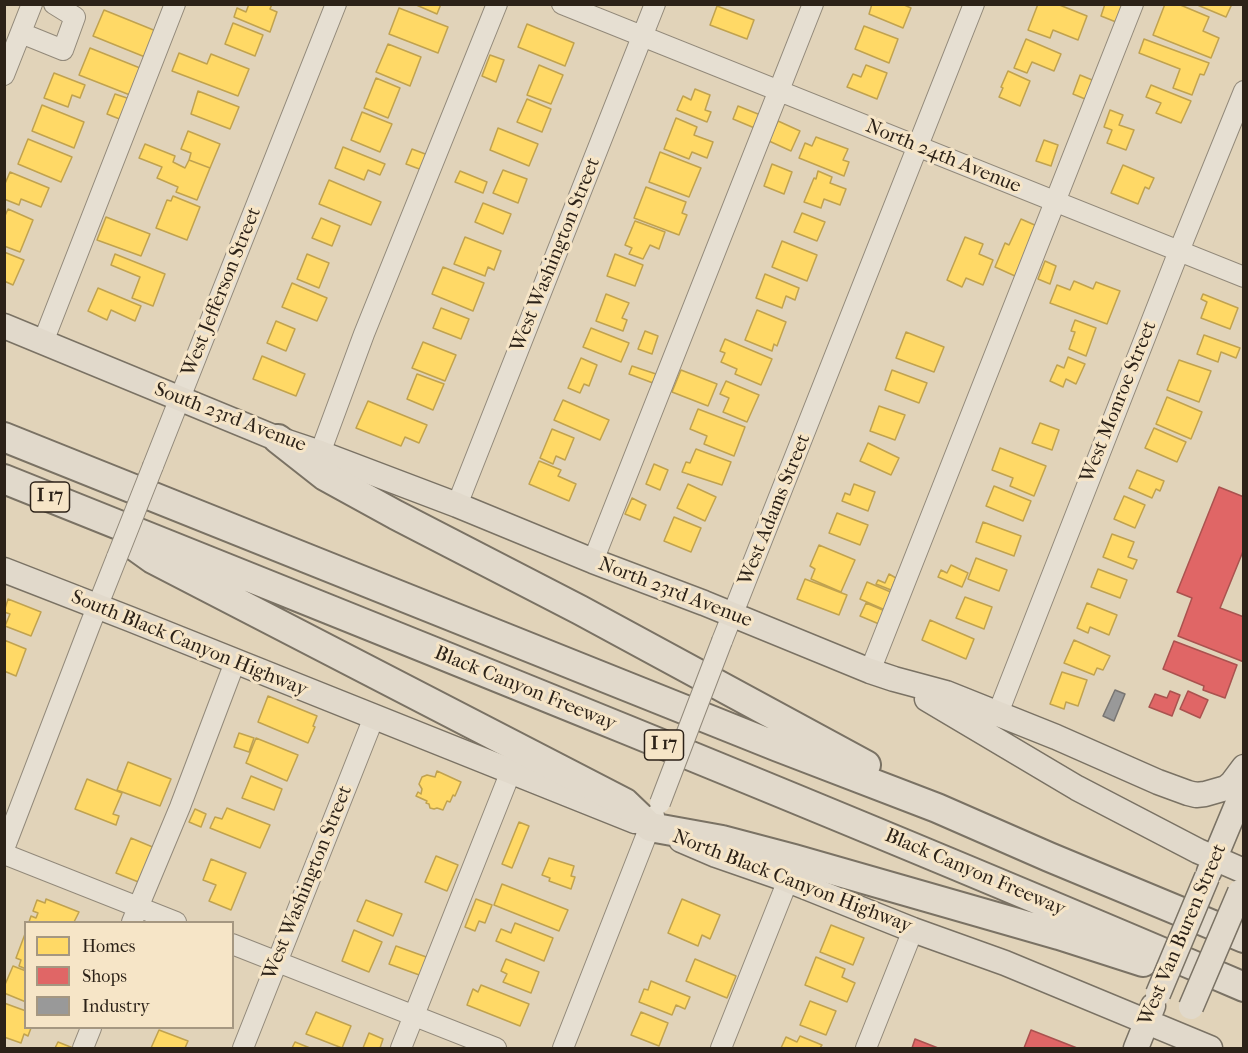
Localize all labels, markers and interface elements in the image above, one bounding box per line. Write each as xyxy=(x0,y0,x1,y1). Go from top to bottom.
street label: North 24th Avenue xyxy=(862,115,1024,199)
street label: West Washington Street xyxy=(506,154,606,356)
street label: West Jefferson Street xyxy=(177,204,267,380)
street label: West Monroe Street xyxy=(1076,318,1162,486)
street label: South 23rd Avenue xyxy=(151,378,309,458)
street label: West Adams Street xyxy=(734,431,816,589)
road number: I 17 xyxy=(31,482,70,512)
street label: North 23rd Avenue xyxy=(595,553,755,633)
street label: South Black Canyon Highway xyxy=(67,586,311,702)
street label: Black Canyon Freeway xyxy=(431,642,619,736)
road number: I 17 xyxy=(644,730,684,760)
street label: West Washington Street xyxy=(258,782,358,984)
street label: Black Canyon Freeway xyxy=(881,824,1069,922)
street label: North Black Canyon Highway xyxy=(669,825,915,939)
street label: West Van Buren Street xyxy=(1134,840,1232,1030)
legend xyxy=(24,921,234,1029)
text: Homes xyxy=(82,936,136,957)
text: Shops xyxy=(82,966,127,987)
text: Industry xyxy=(82,996,150,1017)

